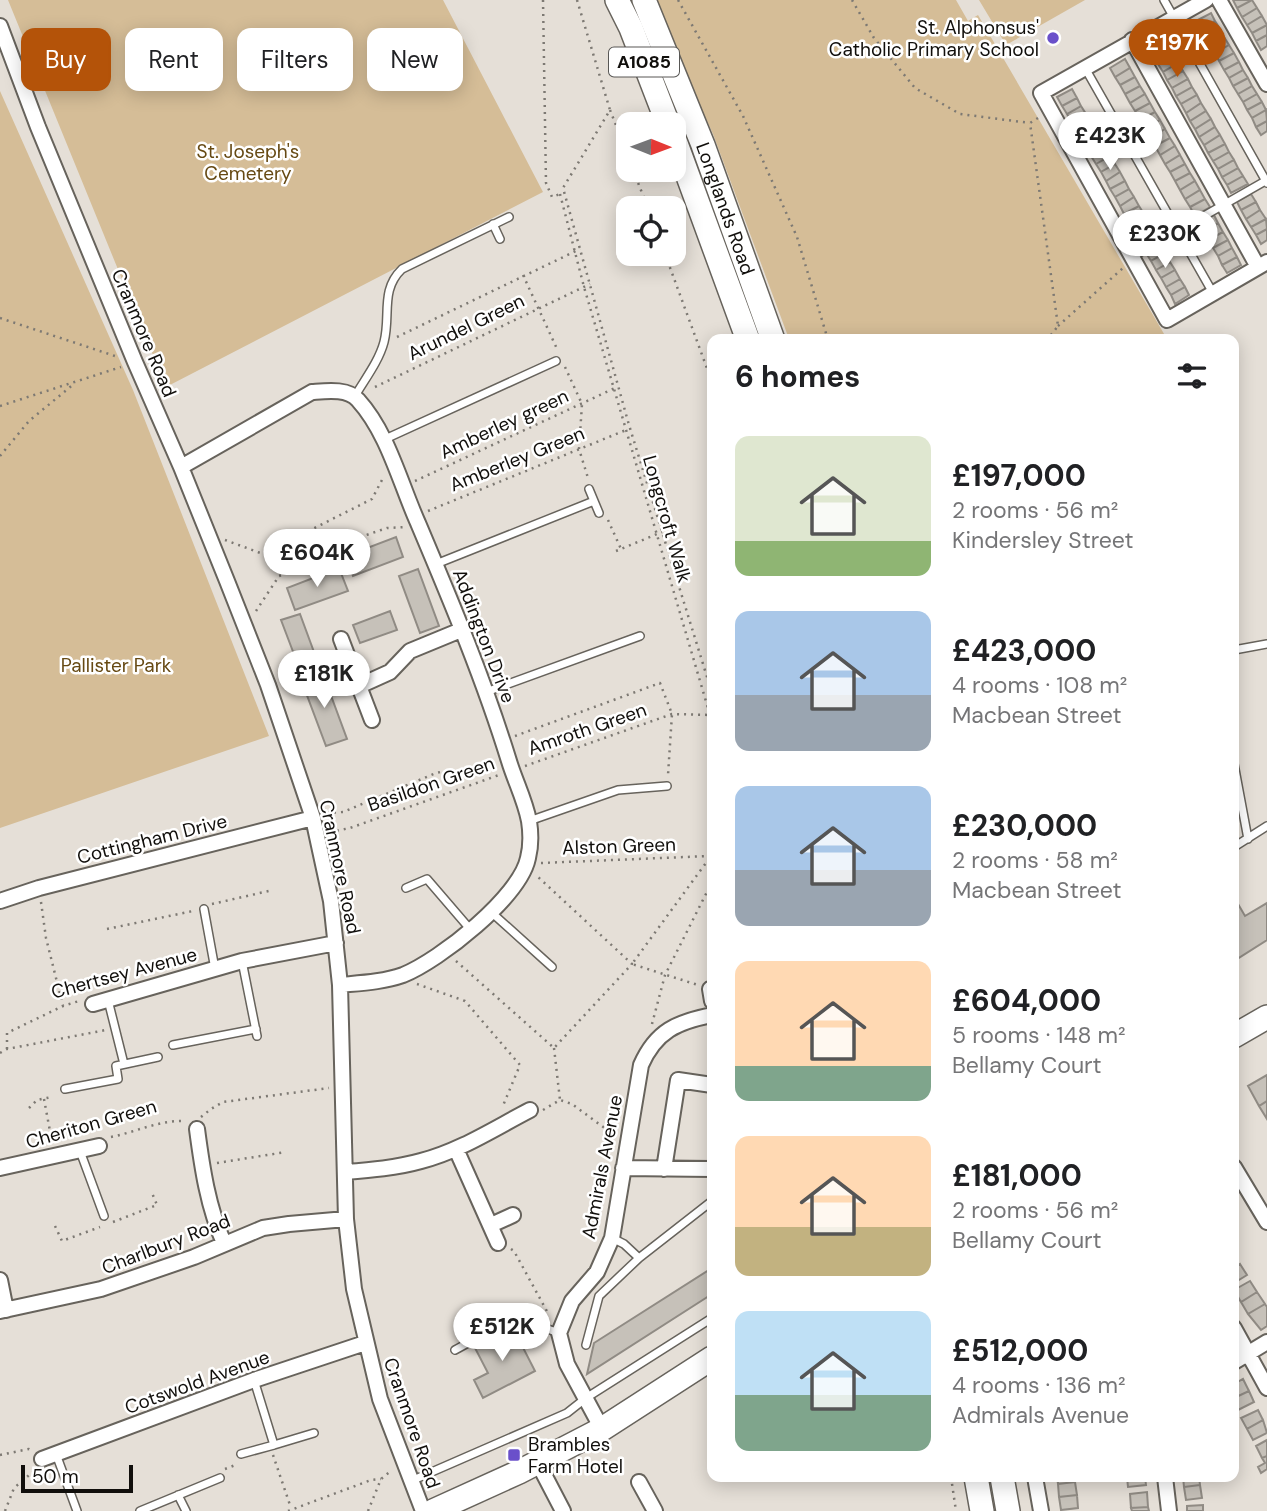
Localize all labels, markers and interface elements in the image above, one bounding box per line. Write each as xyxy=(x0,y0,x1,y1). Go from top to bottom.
place label: St. Alphonsus' Catholic Primary School xyxy=(829,15,1039,62)
pin: £197K xyxy=(1128,20,1226,79)
text: £197K xyxy=(1145,27,1209,57)
chip: Buy xyxy=(21,28,111,91)
chip: Rent xyxy=(125,28,223,91)
chip: Filters xyxy=(237,28,353,91)
chip: New xyxy=(367,28,463,91)
marker: St. Alphonsus' Catholic Primary School xyxy=(1045,30,1061,46)
road number: A1085 xyxy=(609,48,679,76)
north arrow xyxy=(616,112,686,182)
map controls xyxy=(616,112,686,266)
pin: £423K xyxy=(1061,113,1159,172)
text: £423K xyxy=(1074,120,1146,150)
park label: St. Joseph's Cemetery xyxy=(197,139,299,186)
street label: Longlands Road xyxy=(691,139,761,278)
button: locate xyxy=(616,196,686,266)
pin: £230K xyxy=(1116,210,1214,270)
text: £230K xyxy=(1129,218,1201,248)
street label: Cranmore Road xyxy=(106,265,182,401)
street label: Arundel Green xyxy=(403,288,529,366)
text: 6 homes xyxy=(735,357,860,396)
icon: filters xyxy=(1173,357,1211,395)
street label: Amberley green xyxy=(436,383,572,465)
street label: Amberley Green xyxy=(446,421,588,497)
street label: Longcroft Walk xyxy=(637,452,697,586)
text: £197,000 xyxy=(952,456,1086,495)
icon: home xyxy=(791,464,875,548)
text: 2 rooms · 56 m² xyxy=(952,495,1118,525)
text: Kindersley Street xyxy=(952,525,1134,555)
pin: £604K xyxy=(268,530,366,589)
text: £604K xyxy=(279,537,355,567)
street label: Addington Drive xyxy=(447,566,521,706)
text: £423,000 xyxy=(952,631,1096,670)
icon: home xyxy=(791,639,875,723)
pin: £181K xyxy=(275,650,373,710)
park label: Pallister Park xyxy=(61,653,172,678)
text: £181K xyxy=(294,658,354,688)
text: 4 rooms · 108 m² xyxy=(952,670,1127,700)
street label: Amroth Green xyxy=(524,697,650,761)
text: Macbean Street xyxy=(952,700,1122,730)
street label: Basildon Green xyxy=(364,751,498,817)
street label: Cranmore Road xyxy=(314,797,366,937)
text: £230,000 xyxy=(952,806,1097,845)
street label: Cottingham Drive xyxy=(74,808,230,870)
icon: home xyxy=(791,814,875,898)
street label: Alston Green xyxy=(562,832,676,860)
text: 2 rooms · 58 m² xyxy=(952,845,1118,875)
text: Macbean Street xyxy=(952,875,1122,905)
street label: Chertsey Avenue xyxy=(48,942,200,1004)
text: £604,000 xyxy=(952,981,1101,1020)
icon: home xyxy=(791,989,875,1073)
text: 5 rooms · 148 m² xyxy=(952,1020,1126,1050)
text: Bellamy Court xyxy=(952,1050,1102,1080)
street label: Cheriton Green xyxy=(23,1093,159,1155)
street label: Admirals Avenue xyxy=(576,1093,628,1241)
text: £181,000 xyxy=(952,1156,1082,1195)
icon: home xyxy=(791,1164,875,1248)
text: 2 rooms · 56 m² xyxy=(952,1195,1118,1225)
street label: Charlbury Road xyxy=(98,1208,234,1280)
text: Bellamy Court xyxy=(952,1225,1102,1255)
pin: £512K xyxy=(453,1304,551,1363)
text: £512K xyxy=(469,1311,535,1341)
text: £512,000 xyxy=(952,1331,1088,1370)
icon: home xyxy=(791,1339,875,1423)
street label: Cotswold Avenue xyxy=(121,1344,273,1420)
street label: Cranmore Road xyxy=(378,1354,446,1492)
text: 4 rooms · 136 m² xyxy=(952,1370,1126,1400)
text: Admirals Avenue xyxy=(952,1400,1129,1430)
place label: Brambles Farm Hotel xyxy=(528,1432,623,1479)
marker: Brambles Farm Hotel xyxy=(506,1447,522,1463)
scale bar xyxy=(21,1462,133,1494)
text: 50 m xyxy=(32,1464,79,1489)

